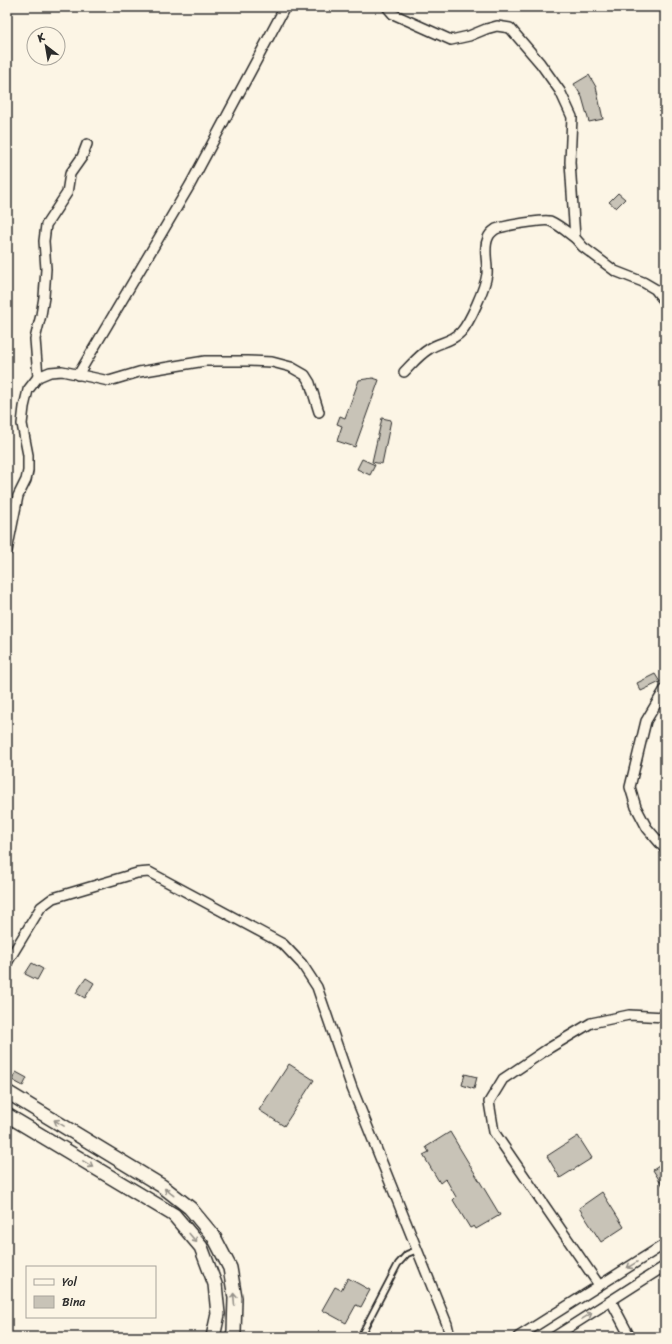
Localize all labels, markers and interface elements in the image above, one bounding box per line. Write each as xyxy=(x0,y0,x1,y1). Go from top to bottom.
north arrow xyxy=(26,26,66,66)
text: K xyxy=(32,27,50,48)
one-way arrow xyxy=(53,1119,65,1127)
one-way arrow xyxy=(82,1160,94,1168)
one-way arrow xyxy=(164,1187,175,1196)
one-way arrow xyxy=(189,1233,198,1244)
one-way arrow xyxy=(627,1261,638,1269)
legend xyxy=(26,1266,156,1318)
text: Yol xyxy=(62,1271,77,1293)
text: Bina xyxy=(62,1291,86,1313)
one-way arrow xyxy=(231,1292,238,1305)
one-way arrow xyxy=(581,1312,592,1320)

